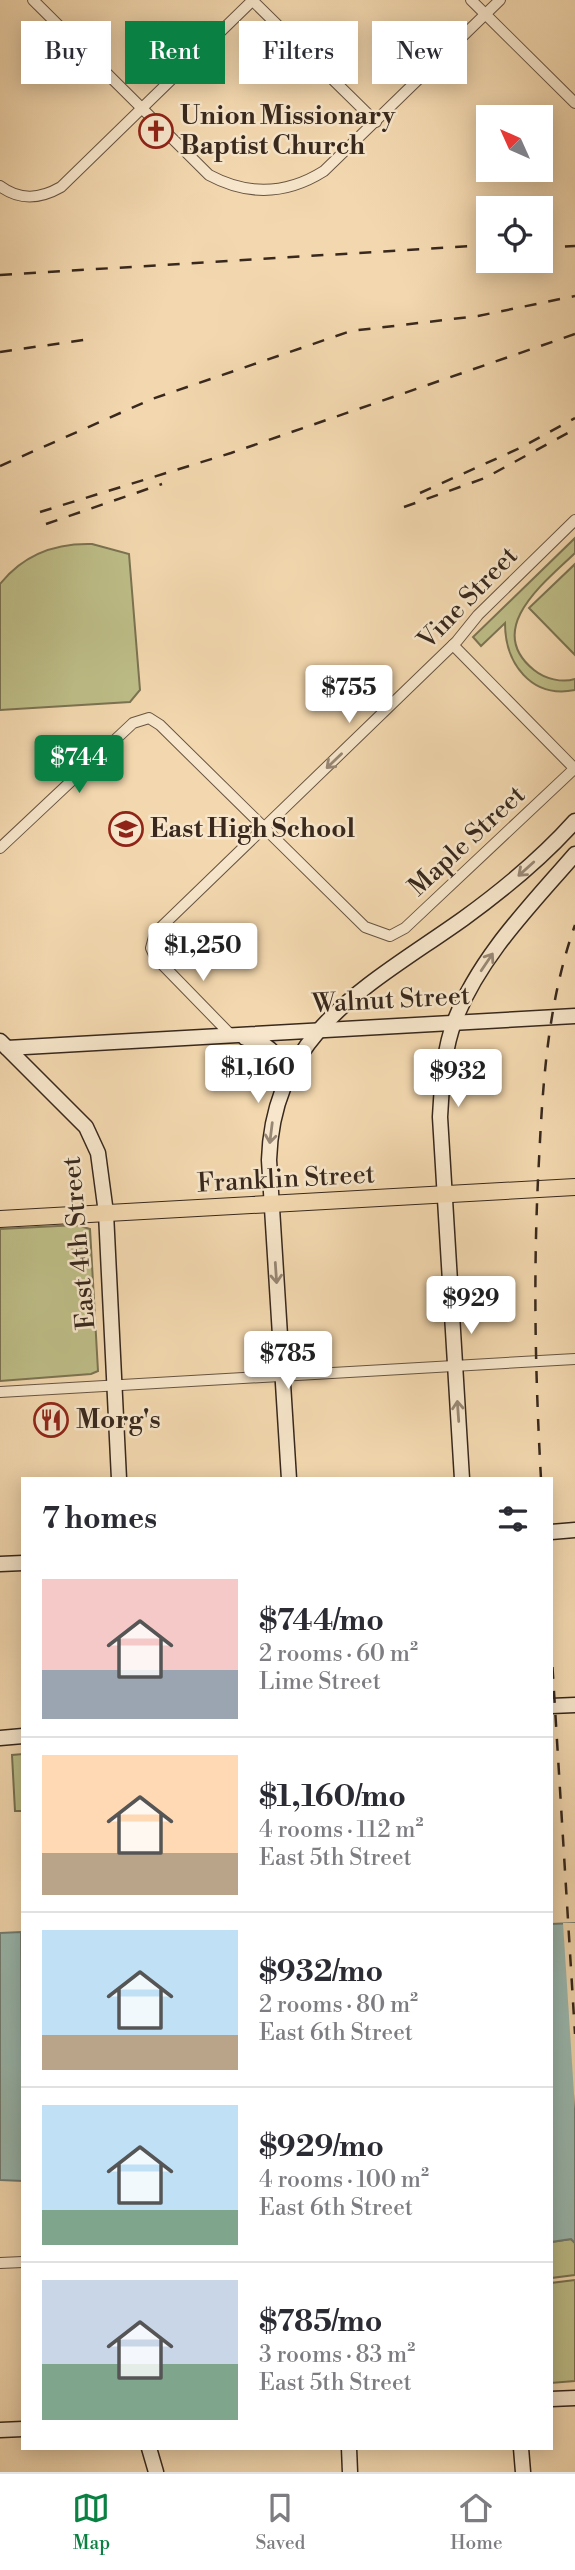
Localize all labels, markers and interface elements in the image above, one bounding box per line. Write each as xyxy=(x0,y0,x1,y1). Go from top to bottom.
chip: Buy xyxy=(21,21,111,84)
chip: Rent xyxy=(125,21,225,84)
chip: Filters xyxy=(239,21,358,84)
chip: New xyxy=(372,21,467,84)
place label: Union Missionary Baptist Church xyxy=(180,100,396,162)
north arrow xyxy=(476,105,553,182)
map controls xyxy=(476,105,553,273)
church icon: Union Missionary Baptist Church xyxy=(137,112,175,150)
button: locate xyxy=(476,196,553,273)
street label: Vine Street xyxy=(411,540,525,657)
pin: $755 xyxy=(308,666,390,725)
text: $755 xyxy=(321,674,377,702)
pin: $744 xyxy=(38,736,120,795)
text: $744 xyxy=(51,744,107,772)
one-way arrow xyxy=(326,752,343,769)
street label: Maple Street xyxy=(402,779,532,903)
school or university icon: East High School xyxy=(107,810,145,848)
place label: East High School xyxy=(150,813,356,845)
one-way arrow xyxy=(517,861,535,877)
pin: $1,250 xyxy=(146,923,260,983)
text: $1,250 xyxy=(164,932,242,960)
one-way arrow xyxy=(480,952,494,972)
street label: Walnut Street xyxy=(310,980,471,1020)
pin: $1,160 xyxy=(201,1046,315,1105)
pin: $932 xyxy=(417,1050,499,1109)
text: $1,160 xyxy=(221,1054,295,1082)
text: $932 xyxy=(430,1058,486,1086)
one-way arrow xyxy=(265,1121,278,1143)
street label: East 4th Street xyxy=(55,1155,103,1331)
street label: Franklin Street xyxy=(196,1158,376,1200)
one-way arrow xyxy=(270,1262,283,1284)
pin: $929 xyxy=(430,1276,512,1336)
text: $929 xyxy=(442,1285,500,1313)
pin: $785 xyxy=(247,1332,329,1391)
text: $785 xyxy=(260,1340,316,1368)
one-way arrow xyxy=(451,1400,464,1422)
restaurant icon: Morg's xyxy=(32,1401,70,1439)
place label: Morg's xyxy=(76,1404,161,1436)
text: 7 homes xyxy=(42,1500,157,1538)
icon: filters xyxy=(494,1500,532,1538)
text: $744/mo xyxy=(259,1602,384,1640)
icon: home xyxy=(98,1607,182,1691)
text: 2 rooms · 60 m² xyxy=(259,1640,418,1668)
text: Lime Street xyxy=(259,1668,381,1696)
text: $1,160/mo xyxy=(259,1778,406,1816)
icon: home xyxy=(98,1783,182,1867)
text: 4 rooms · 112 m² xyxy=(259,1816,424,1844)
text: East 5th Street xyxy=(259,1844,412,1872)
text: $932/mo xyxy=(259,1953,383,1991)
icon: home xyxy=(98,1958,182,2042)
text: 2 rooms · 80 m² xyxy=(259,1991,418,2019)
text: East 6th Street xyxy=(259,2019,413,2047)
text: $929/mo xyxy=(259,2128,384,2166)
icon: home xyxy=(98,2133,182,2217)
text: 4 rooms · 100 m² xyxy=(259,2166,429,2194)
text: East 6th Street xyxy=(259,2194,413,2222)
text: $785/mo xyxy=(259,2303,382,2341)
icon: home xyxy=(98,2308,182,2392)
text: 3 rooms · 83 m² xyxy=(259,2341,415,2369)
text: East 5th Street xyxy=(259,2369,412,2397)
tab: Map xyxy=(72,2489,110,2555)
tab: Saved xyxy=(255,2489,305,2555)
tab: Home xyxy=(450,2489,502,2555)

